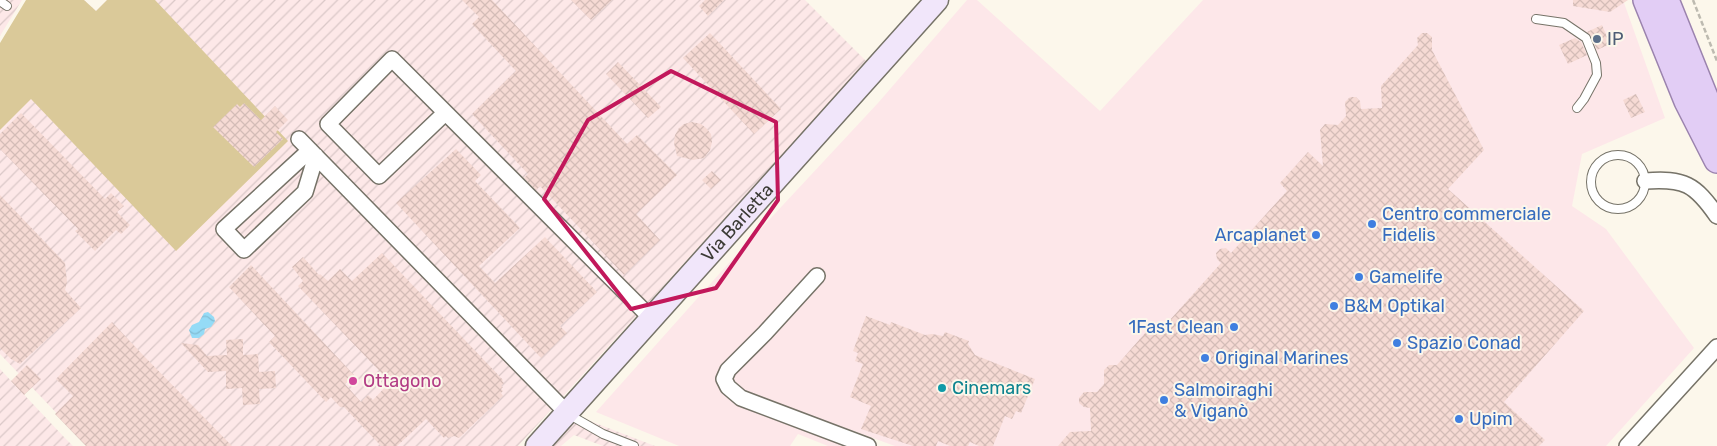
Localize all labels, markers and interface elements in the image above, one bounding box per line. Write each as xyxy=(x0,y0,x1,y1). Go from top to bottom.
place label: IP xyxy=(1607,28,1623,50)
marker: IP xyxy=(1591,33,1603,45)
street label: Via Barletta xyxy=(696,179,778,266)
place label: Centro commerciale Fidelis xyxy=(1382,203,1551,246)
marker: Centro commerciale Fidelis xyxy=(1366,218,1378,230)
place label: Arcaplanet xyxy=(1214,224,1306,246)
marker: Arcaplanet xyxy=(1310,229,1322,241)
place label: Gamelife xyxy=(1369,266,1443,288)
marker: Gamelife xyxy=(1353,271,1365,283)
place label: B&M Optikal xyxy=(1344,295,1445,317)
marker: B&M Optikal xyxy=(1328,300,1340,312)
place label: 1Fast Clean xyxy=(1128,316,1224,338)
marker: 1Fast Clean xyxy=(1228,321,1240,333)
place label: Spazio Conad xyxy=(1407,332,1521,354)
marker: Spazio Conad xyxy=(1391,337,1403,349)
place label: Original Marines xyxy=(1215,347,1349,369)
marker: Original Marines xyxy=(1199,352,1211,364)
place label: Ottagono xyxy=(363,370,442,392)
marker: Ottagono xyxy=(347,375,359,387)
place label: Cinemars xyxy=(952,377,1031,399)
place label: Salmoiraghi & Viganò xyxy=(1174,379,1273,422)
marker: Cinemars xyxy=(936,382,948,394)
marker: Salmoiraghi & Viganò xyxy=(1158,394,1170,406)
place label: Upim xyxy=(1469,408,1513,430)
marker: Upim xyxy=(1453,413,1465,425)

